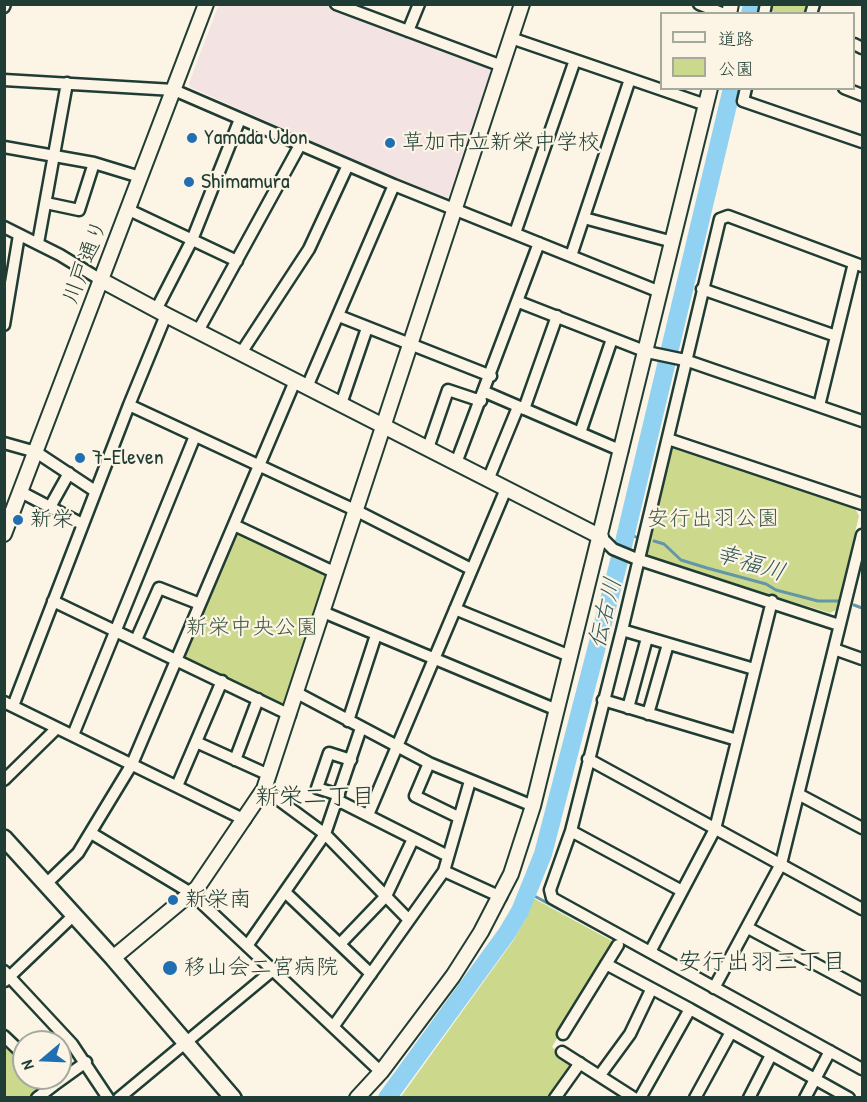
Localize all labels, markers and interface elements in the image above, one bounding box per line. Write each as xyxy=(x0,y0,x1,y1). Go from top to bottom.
legend xyxy=(660,12,855,90)
text: 道路 xyxy=(718,26,754,51)
text: 公園 xyxy=(718,56,754,81)
place label: Yamada Udon xyxy=(204,125,308,151)
place label: 草加市立新栄中学校 xyxy=(402,130,600,156)
marker: Yamada Udon xyxy=(185,131,199,145)
marker: 草加市立新栄中学校 xyxy=(383,136,397,150)
place label: Shimamura xyxy=(201,169,290,195)
marker: Shimamura xyxy=(182,175,196,189)
street label: 川戸通り xyxy=(58,216,114,308)
place label: 7-Eleven xyxy=(92,445,164,471)
marker: 7-Eleven xyxy=(73,451,87,465)
park label: 安行出羽公園 xyxy=(647,506,779,532)
place label: 新栄 xyxy=(30,507,74,533)
marker: 新栄 xyxy=(11,513,25,527)
water label: 幸福川 xyxy=(711,540,789,588)
water label: 伝右川 xyxy=(583,575,629,651)
park label: 新栄中央公園 xyxy=(186,615,318,641)
district label: 新栄二丁目 xyxy=(255,784,375,812)
place label: 新栄南 xyxy=(185,887,251,913)
marker: 新栄南 xyxy=(166,893,180,907)
district label: 安行出羽三丁目 xyxy=(678,949,846,977)
place label: 移山会二宮病院 xyxy=(184,955,338,981)
marker: 移山会二宮病院 xyxy=(161,959,179,977)
north arrow xyxy=(12,1030,72,1090)
text: N xyxy=(15,1058,39,1073)

